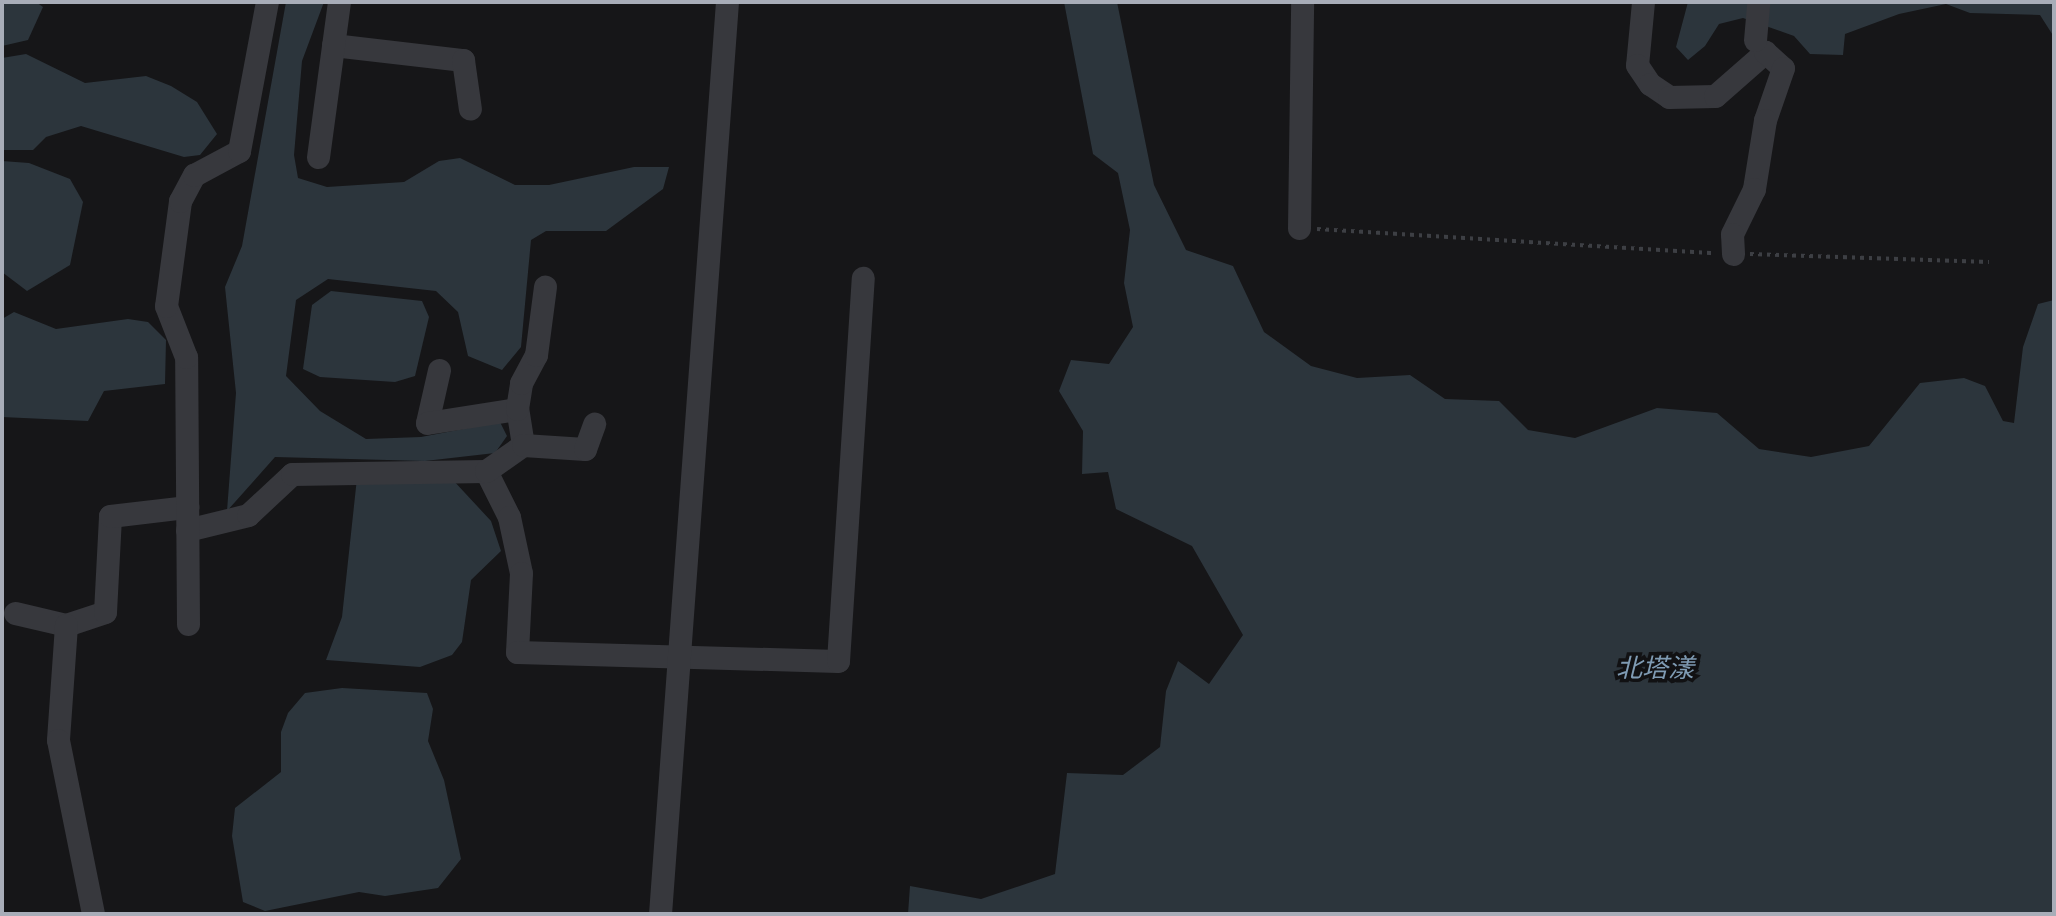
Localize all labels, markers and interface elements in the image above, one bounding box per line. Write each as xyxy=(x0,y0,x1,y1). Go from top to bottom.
water label: 北塔漾 xyxy=(1616,653,1694,685)

